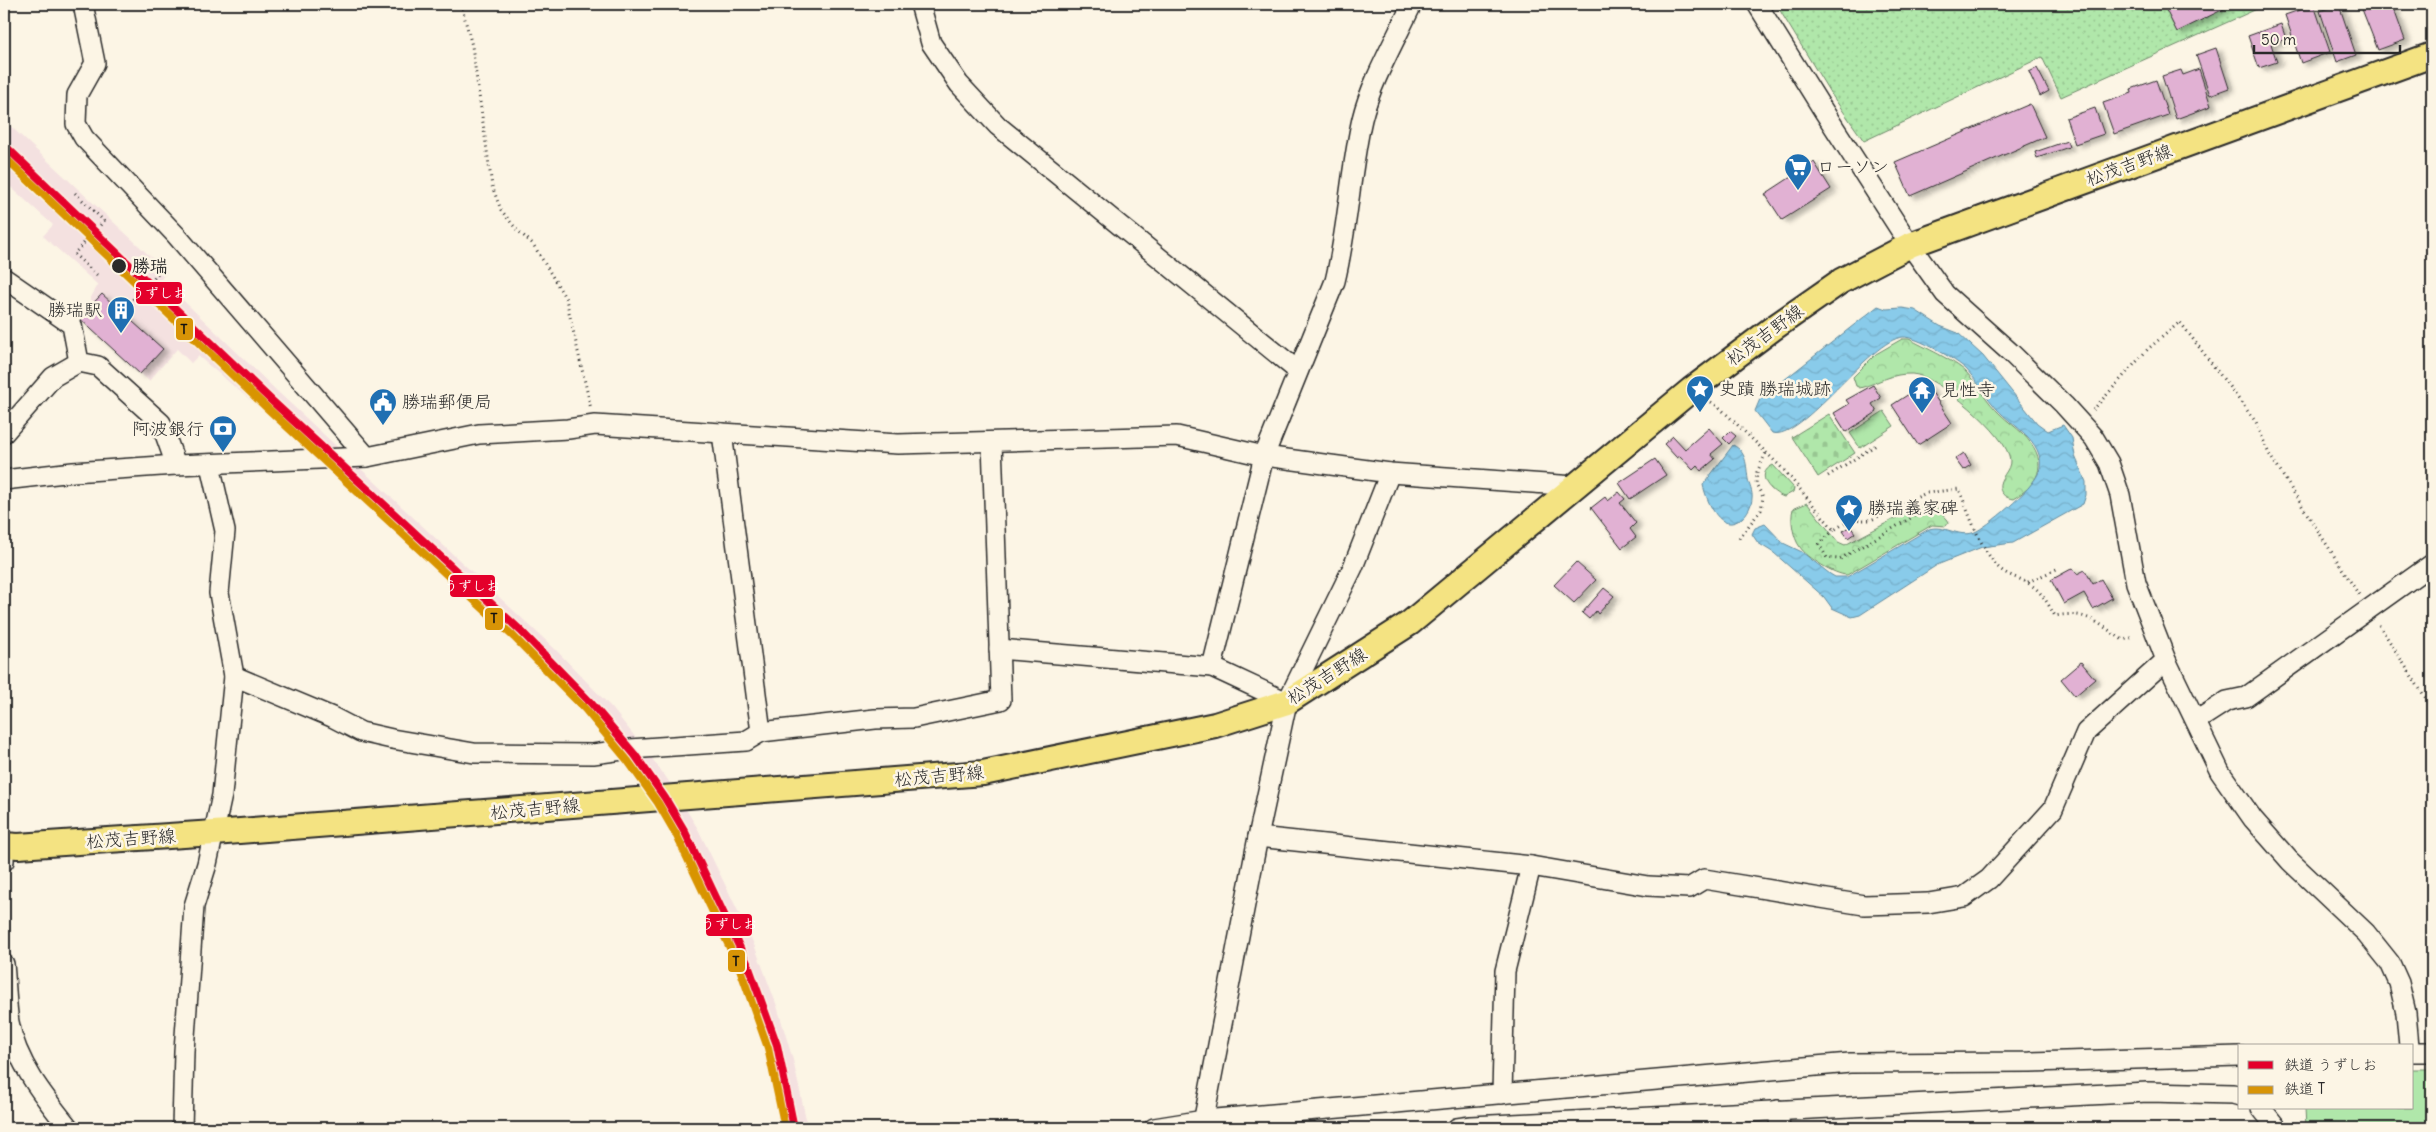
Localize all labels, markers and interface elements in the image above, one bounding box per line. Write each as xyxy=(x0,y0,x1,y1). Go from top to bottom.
scale bar xyxy=(2254,22,2400,54)
text: 50 m xyxy=(2261,30,2296,49)
street label: 松茂吉野線 xyxy=(2083,138,2175,191)
supermarket icon: ローソン xyxy=(1783,152,1813,191)
place label: ローソン xyxy=(1817,155,1889,178)
place label: 勝瑞 xyxy=(132,254,168,277)
marker: 勝瑞 xyxy=(110,257,128,275)
line badge: うずしお xyxy=(135,281,183,305)
text: うずしお xyxy=(131,284,187,302)
building icon: 勝瑞駅 xyxy=(106,295,136,334)
place label: 勝瑞駅 xyxy=(48,298,102,321)
street label: 松茂吉野線 xyxy=(1722,299,1808,370)
line badge: T xyxy=(175,317,194,341)
text: T xyxy=(180,320,188,338)
place icon: 史蹟 勝瑞城跡 xyxy=(1685,374,1715,413)
temple icon: 見性寺 xyxy=(1907,375,1937,414)
place label: 史蹟 勝瑞城跡 xyxy=(1719,377,1831,400)
place label: 見性寺 xyxy=(1941,378,1995,401)
public building icon: 勝瑞郵便局 xyxy=(368,387,398,426)
place label: 勝瑞郵便局 xyxy=(402,390,492,413)
bank icon: 阿波銀行 xyxy=(208,414,238,453)
place label: 阿波銀行 xyxy=(132,417,204,440)
place icon: 勝瑞義家碑 xyxy=(1834,493,1864,532)
place label: 勝瑞義家碑 xyxy=(1868,496,1958,519)
line badge: うずしお xyxy=(449,574,496,598)
text: うずしお xyxy=(444,577,500,595)
line badge: T xyxy=(484,607,504,631)
text: T xyxy=(490,609,498,627)
street label: 松茂吉野線 xyxy=(1282,642,1371,709)
street label: 松茂吉野線 xyxy=(893,760,985,791)
street label: 松茂吉野線 xyxy=(489,793,581,824)
street label: 松茂吉野線 xyxy=(85,824,177,853)
line badge: うずしお xyxy=(705,913,753,937)
text: うずしお xyxy=(701,915,757,933)
line badge: T xyxy=(727,949,746,973)
text: T xyxy=(732,952,740,970)
legend xyxy=(2238,1044,2414,1110)
text: 鉄道 うずしお xyxy=(2284,1055,2378,1074)
text: 鉄道 T xyxy=(2284,1079,2326,1098)

